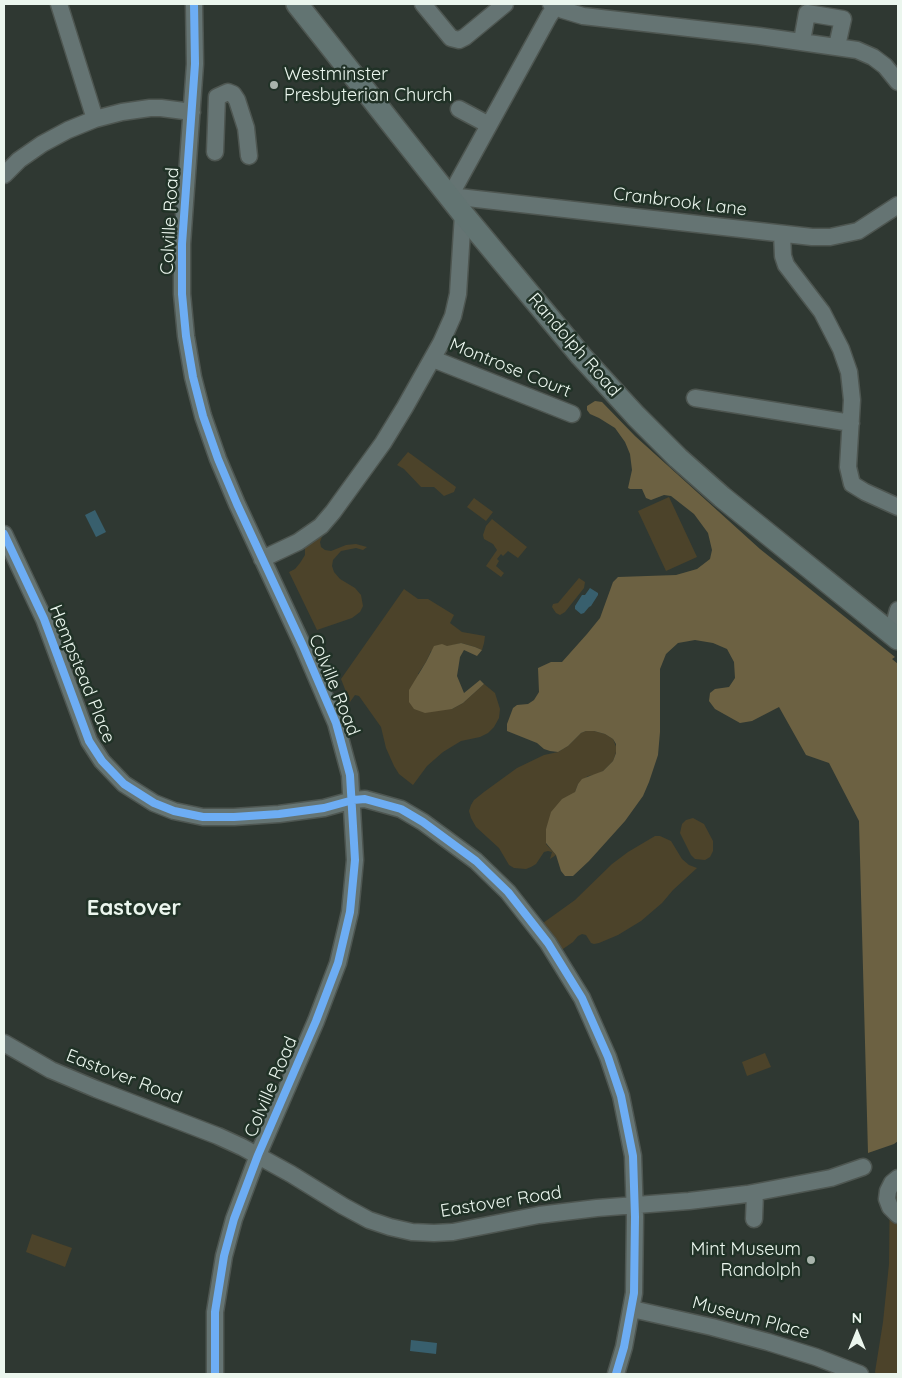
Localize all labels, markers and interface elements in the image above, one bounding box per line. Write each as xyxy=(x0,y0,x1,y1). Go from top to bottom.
place label: Westminster Presbyterian Church xyxy=(284,64,452,106)
marker: Westminster Presbyterian Church xyxy=(268,79,280,91)
street label: Colville Road xyxy=(156,167,184,275)
street label: Cranbrook Lane xyxy=(612,183,748,221)
street label: Randolph Road xyxy=(523,289,625,401)
street label: Montrose Court xyxy=(446,334,574,402)
street label: Hempstead Place xyxy=(44,602,120,746)
street label: Colville Road xyxy=(304,631,364,739)
district label: Eastover xyxy=(87,895,181,921)
street label: Colville Road xyxy=(240,1033,302,1141)
street label: Eastover Road xyxy=(63,1045,185,1109)
street label: Eastover Road xyxy=(439,1182,563,1222)
place label: Mint Museum Randolph xyxy=(690,1239,801,1282)
marker: Mint Museum Randolph xyxy=(805,1254,817,1266)
street label: Museum Place xyxy=(690,1292,812,1344)
north arrow xyxy=(832,1308,882,1358)
text: N xyxy=(852,1309,862,1327)

